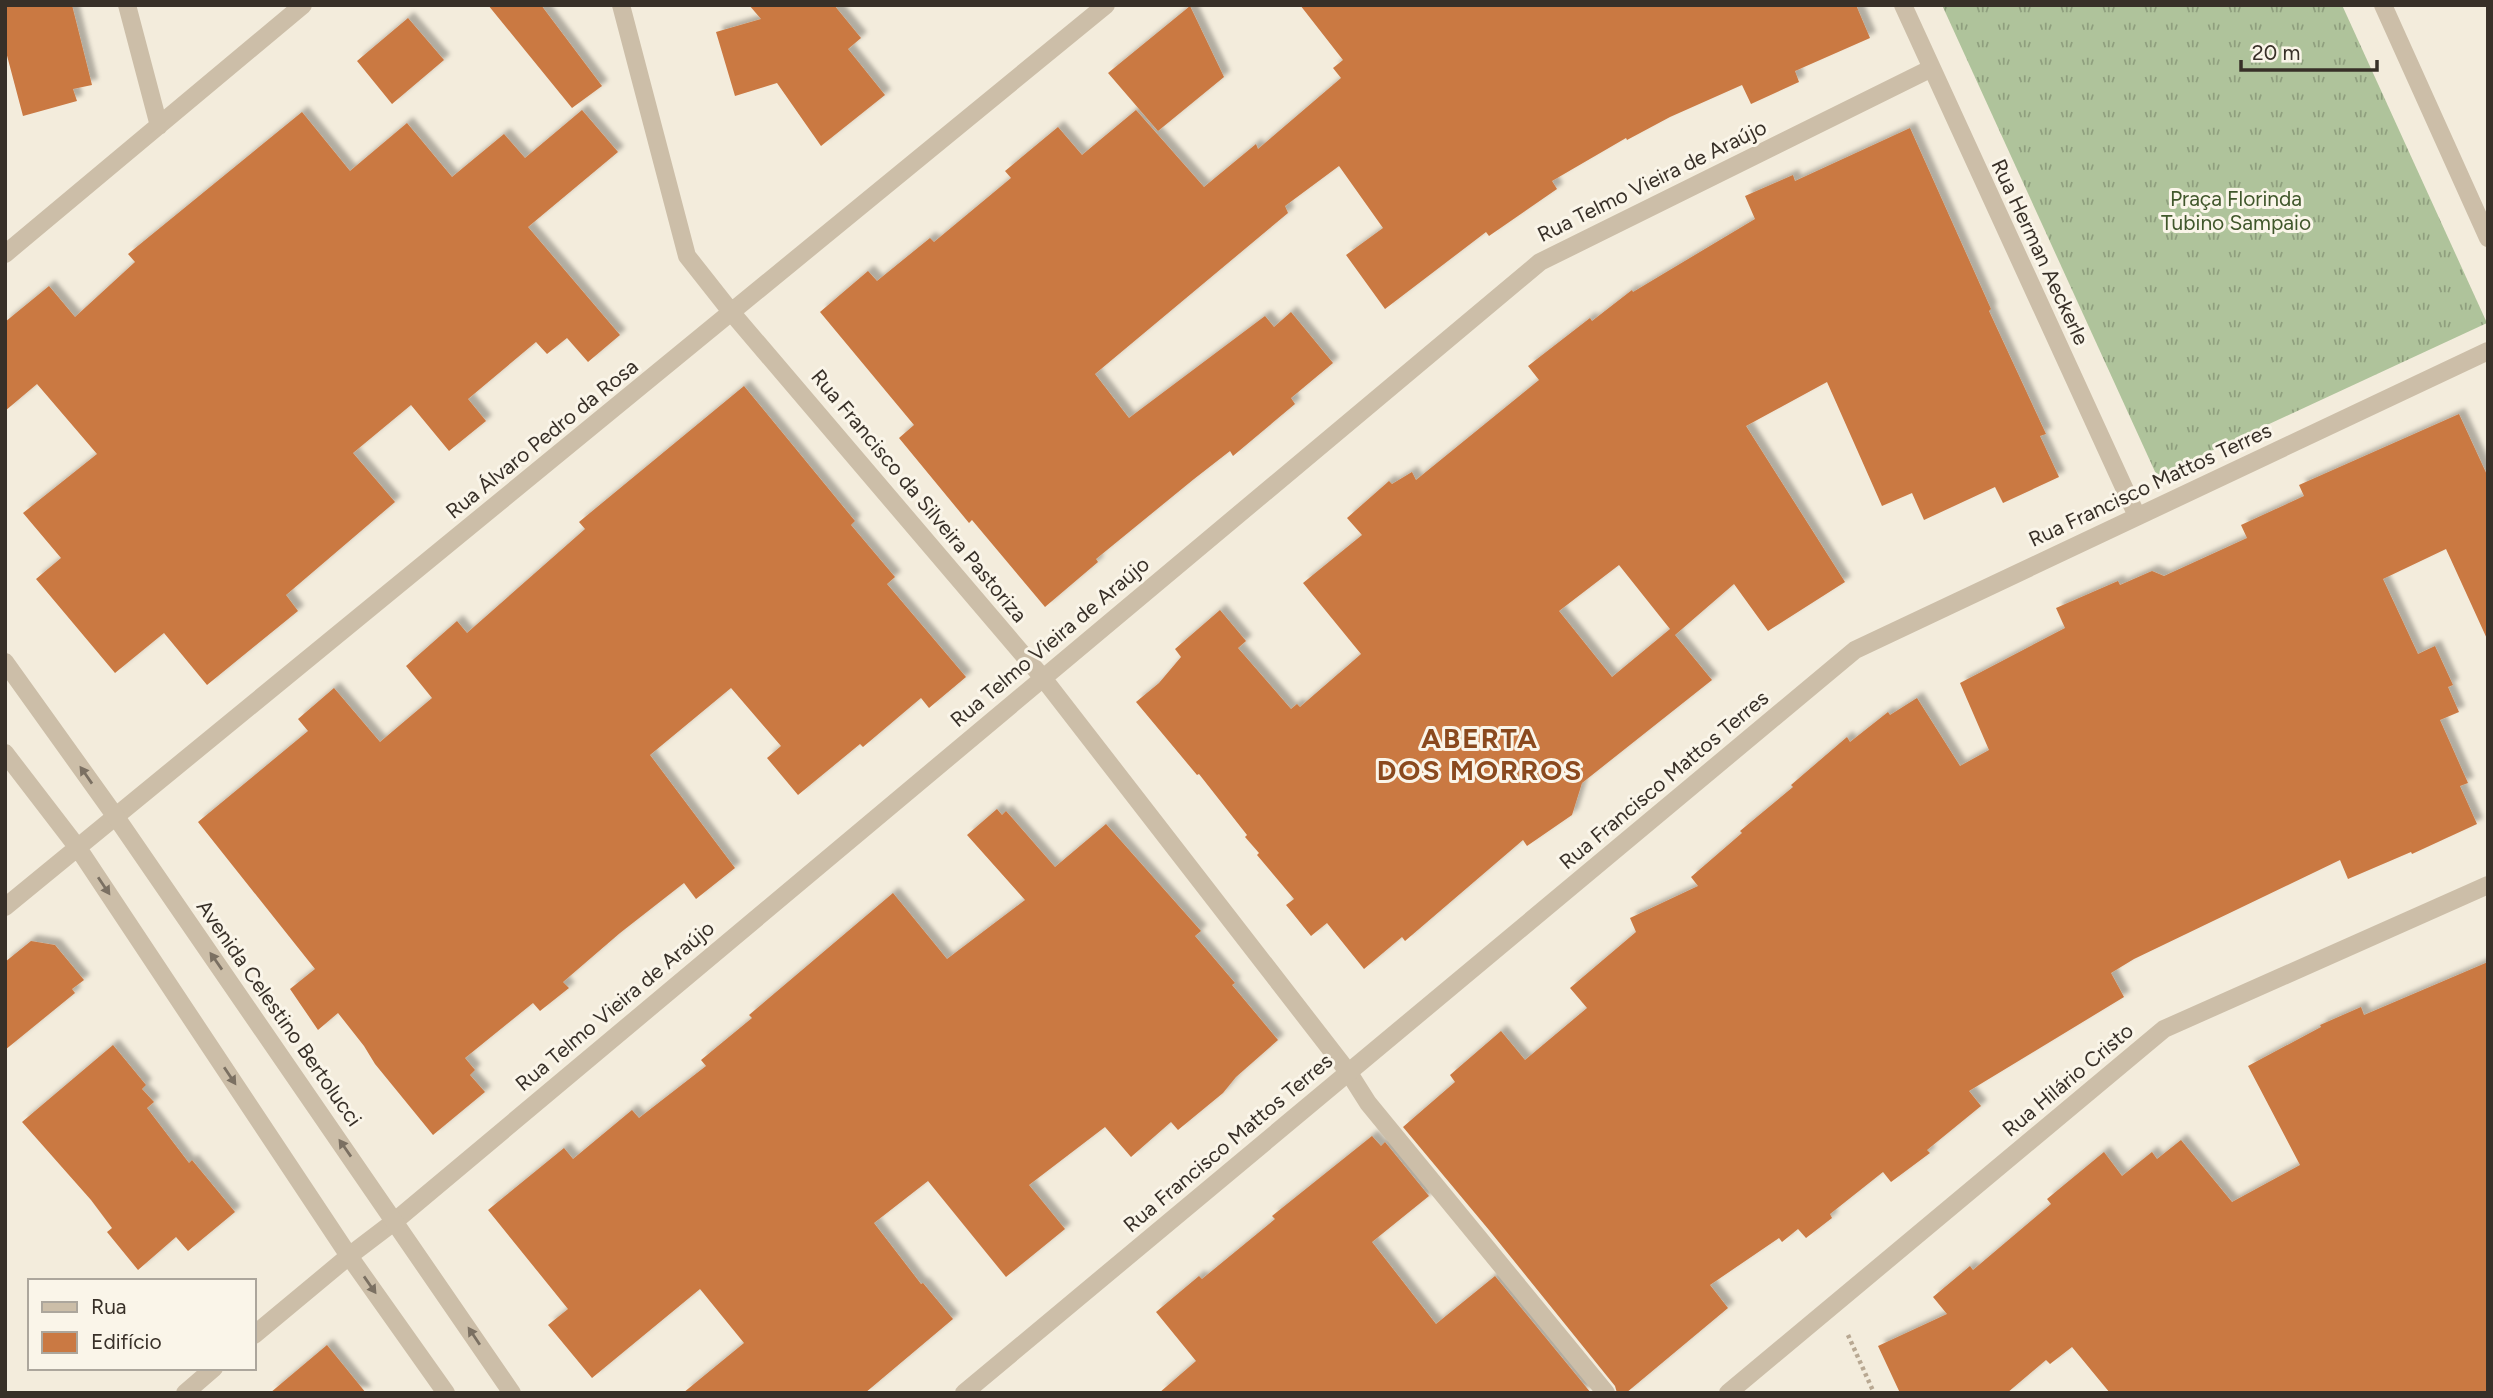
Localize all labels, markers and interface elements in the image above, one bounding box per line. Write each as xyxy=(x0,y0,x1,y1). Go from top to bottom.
scale bar xyxy=(2241,28,2378,72)
text: 20 m xyxy=(2252,40,2300,65)
street label: Rua Telmo Vieira de Araújo xyxy=(1533,114,1770,247)
street label: Rua Herman Aeckerle xyxy=(1986,155,2094,349)
park label: Praça Florinda Tubino Sampaio xyxy=(2161,186,2311,235)
street label: Rua Álvaro Pedro da Rosa xyxy=(441,353,643,524)
street label: Rua Francisco da Silveira Pastoriza xyxy=(806,364,1033,627)
street label: Rua Francisco Mattos Terres xyxy=(2024,417,2275,552)
street label: Rua Telmo Vieira de Araújo xyxy=(945,551,1154,732)
street label: Rua Francisco Mattos Terres xyxy=(1554,685,1773,874)
district label: ABERTA DOS MORROS xyxy=(1377,721,1583,787)
one-way arrow xyxy=(79,766,93,784)
one-way arrow xyxy=(97,877,110,896)
street label: Avenida Celestino Bertolucci xyxy=(192,895,367,1131)
street label: Rua Telmo Vieira de Araújo xyxy=(510,915,719,1096)
one-way arrow xyxy=(209,952,223,970)
street label: Rua Hilário Cristo xyxy=(1997,1018,2138,1142)
street label: Rua Francisco Mattos Terres xyxy=(1118,1048,1337,1237)
one-way arrow xyxy=(223,1066,236,1086)
one-way arrow xyxy=(338,1139,352,1157)
one-way arrow xyxy=(363,1276,377,1294)
legend xyxy=(28,1279,256,1370)
text: Rua xyxy=(91,1294,127,1319)
one-way arrow xyxy=(467,1326,480,1346)
text: Edifício xyxy=(91,1329,162,1354)

